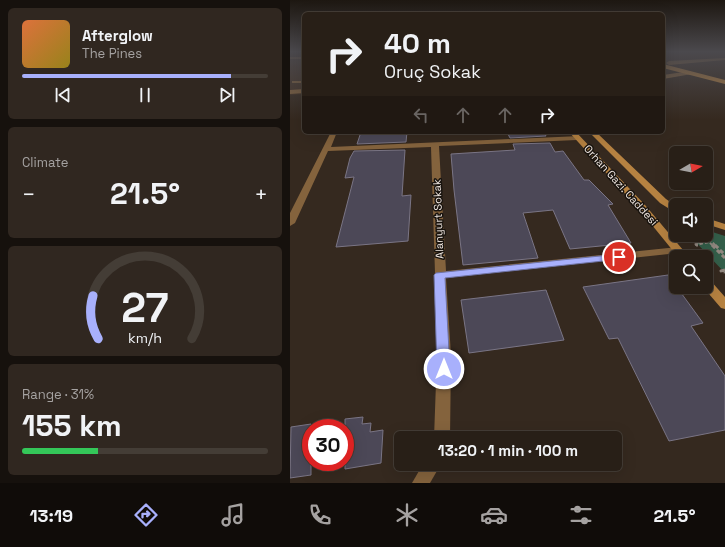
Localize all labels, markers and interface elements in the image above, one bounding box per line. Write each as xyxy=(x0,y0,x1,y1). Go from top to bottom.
text: 40 m xyxy=(384,25,451,61)
text: Afterglow xyxy=(82,26,153,45)
icon: right xyxy=(318,28,370,80)
text: The Pines xyxy=(82,45,142,62)
text: Oruç Sokak xyxy=(384,60,481,83)
icon: previous xyxy=(52,84,74,106)
icon: pause xyxy=(134,84,156,106)
icon: next xyxy=(216,84,238,106)
icon: left xyxy=(410,104,432,126)
icon: ahead xyxy=(452,104,474,126)
icon: ahead xyxy=(494,104,516,126)
icon: right xyxy=(536,104,558,126)
street label: Orhan Gazi. Caddesi xyxy=(581,142,661,228)
north arrow xyxy=(669,146,713,190)
map controls xyxy=(669,146,713,294)
text: Climate xyxy=(22,154,68,171)
text: 21.5° xyxy=(110,174,180,213)
street label: Alanyurt Sokak xyxy=(430,179,446,259)
text: − xyxy=(22,180,36,208)
text: + xyxy=(254,180,268,208)
button: sound xyxy=(669,198,713,242)
pin xyxy=(602,240,636,274)
icon: arrive xyxy=(608,246,630,268)
button: search xyxy=(669,250,713,294)
text: 27 xyxy=(121,281,169,334)
text: km/h xyxy=(128,328,162,346)
position arrow xyxy=(423,348,465,390)
text: Range · 31% xyxy=(22,386,94,403)
text: 155 km xyxy=(22,406,122,445)
speed limit sign: 30 xyxy=(302,419,354,471)
text: 13:20 · 1 min · 100 m xyxy=(438,441,578,460)
icon: directions xyxy=(132,501,160,529)
icon: music xyxy=(219,501,247,529)
icon: phone xyxy=(306,501,334,529)
icon: climate xyxy=(393,501,421,529)
icon: car xyxy=(480,501,508,529)
icon: filters xyxy=(567,501,595,529)
text: 13:19 xyxy=(29,504,73,527)
text: 21.5° xyxy=(653,504,695,527)

